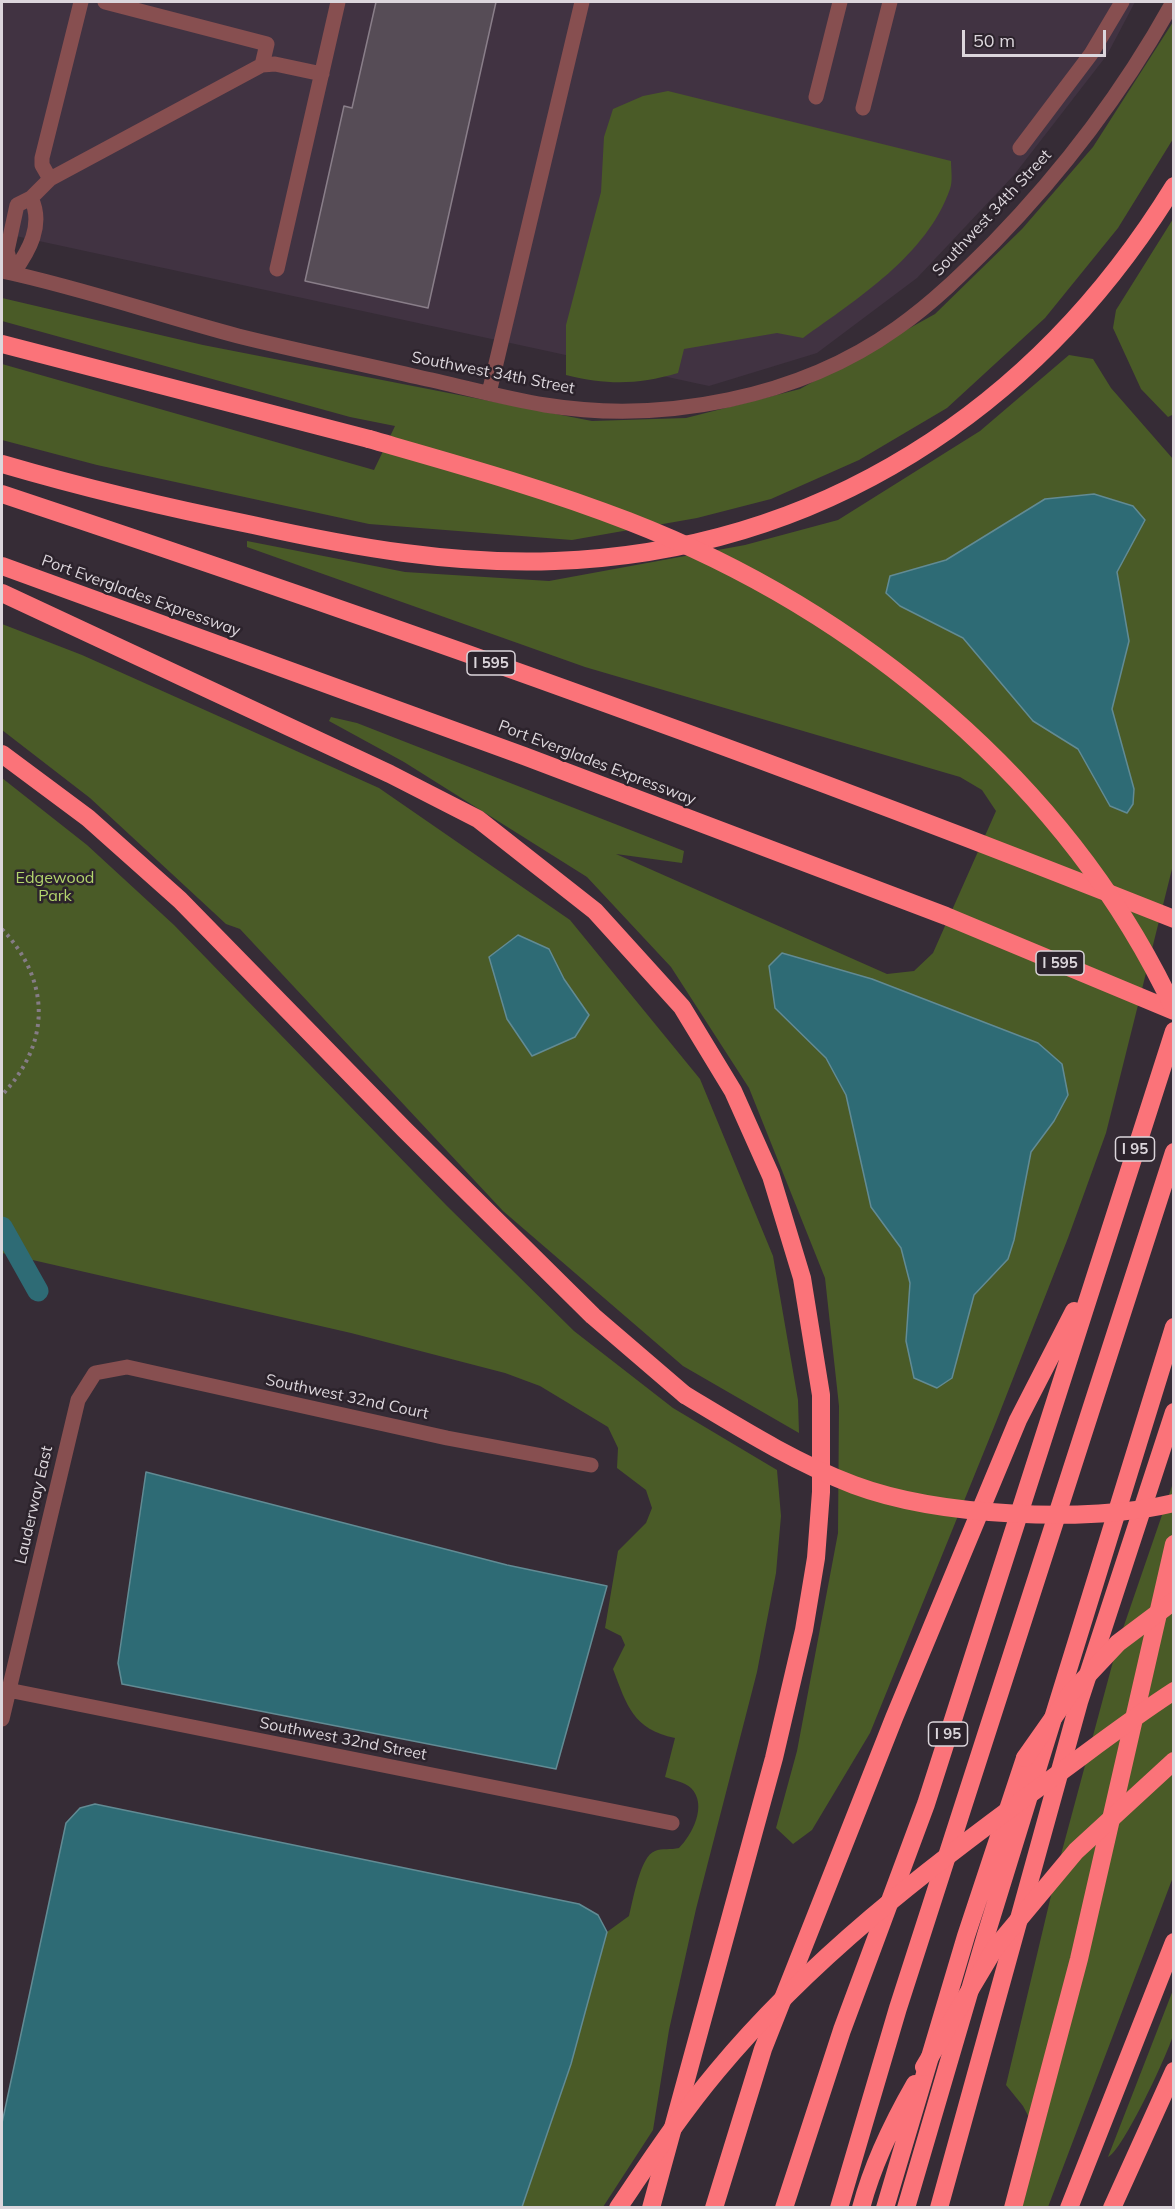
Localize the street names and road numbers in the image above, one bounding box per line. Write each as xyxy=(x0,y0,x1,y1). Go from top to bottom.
street label: Southwest 34th Street xyxy=(928,146,1056,280)
street label: Southwest 34th Street xyxy=(410,348,576,398)
street label: Port Everglades Expressway xyxy=(39,551,243,641)
road number: I 595 xyxy=(467,651,515,675)
street label: Port Everglades Expressway xyxy=(495,716,699,810)
road number: I 595 xyxy=(1036,951,1084,975)
road number: I 95 xyxy=(1116,1137,1154,1161)
street label: Southwest 32nd Court xyxy=(264,1370,430,1424)
street label: Lauderway East xyxy=(11,1444,57,1566)
street label: Southwest 32nd Street xyxy=(258,1713,428,1765)
road number: I 95 xyxy=(928,1722,968,1746)

